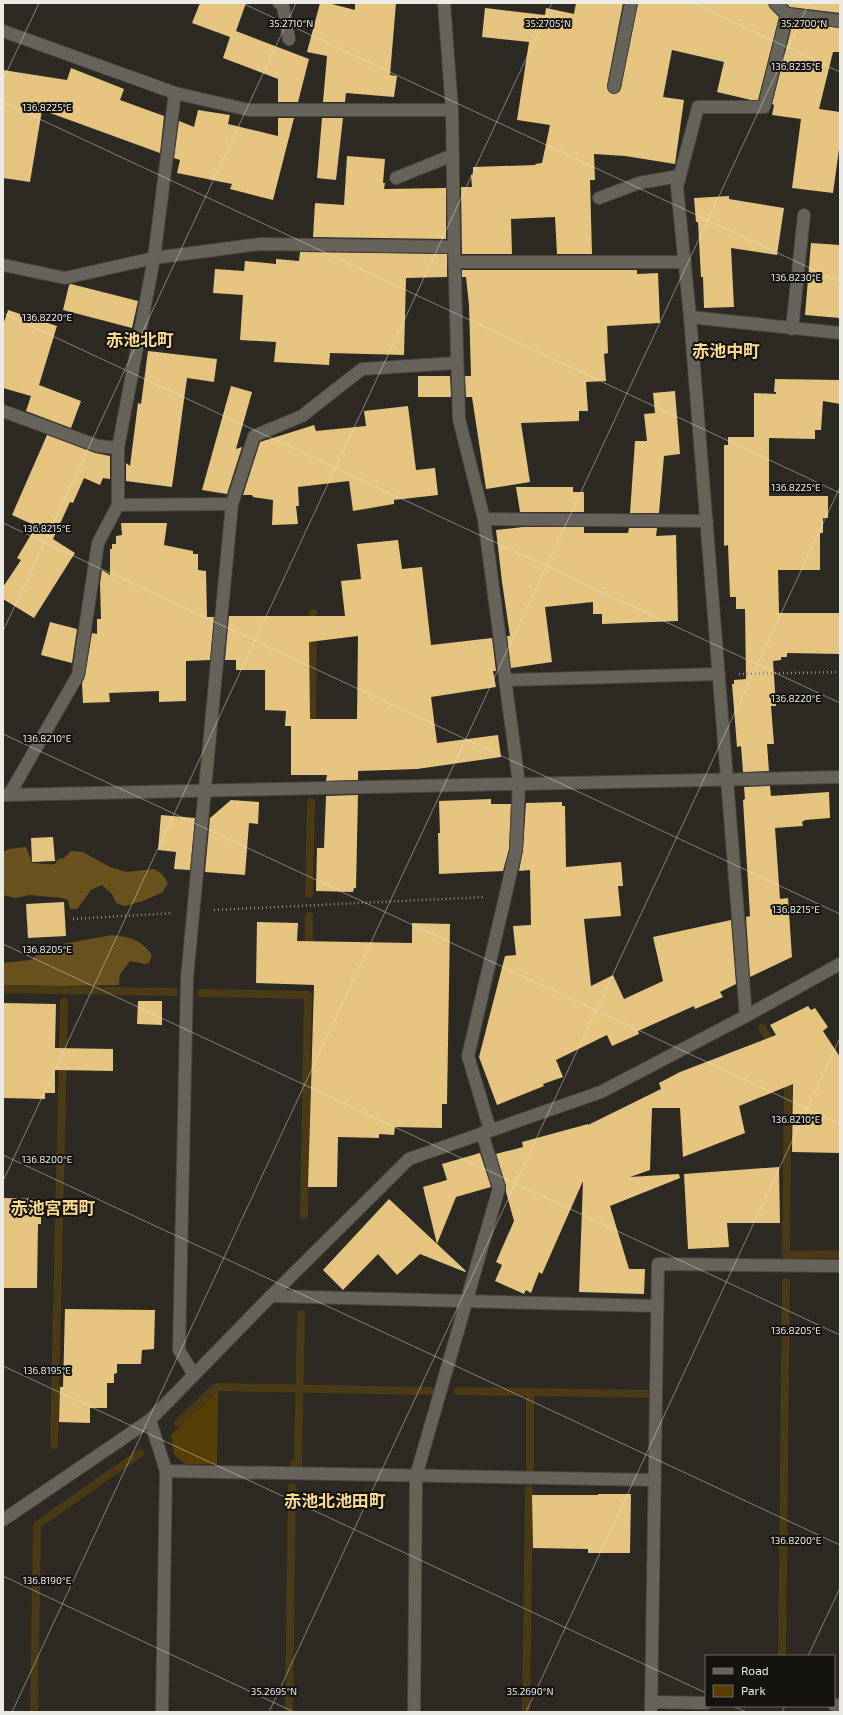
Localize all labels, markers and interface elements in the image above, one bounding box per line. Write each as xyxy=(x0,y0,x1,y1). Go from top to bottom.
text: 35.2710°N xyxy=(269,17,313,29)
text: 35.2705°N xyxy=(525,17,571,29)
text: 35.2700°N xyxy=(781,17,827,29)
text: 136.8235°E xyxy=(771,60,821,72)
text: 136.8225°E xyxy=(22,101,72,113)
text: 136.8230°E xyxy=(771,271,821,283)
text: 136.8220°E xyxy=(22,311,72,323)
district label: 赤池北町 xyxy=(106,329,174,349)
district label: 赤池中町 xyxy=(692,340,760,360)
text: 136.8225°E xyxy=(771,481,821,493)
text: 136.8215°E xyxy=(23,522,71,534)
text: 136.8220°E xyxy=(771,692,821,704)
text: 136.8210°E xyxy=(23,732,72,744)
text: 136.8215°E xyxy=(772,903,820,915)
text: 136.8205°E xyxy=(22,943,72,955)
text: 136.8210°E xyxy=(772,1113,821,1125)
text: 136.8200°E xyxy=(22,1153,73,1165)
district label: 赤池宮西町 xyxy=(11,1197,96,1217)
text: 136.8205°E xyxy=(771,1324,821,1336)
text: 136.8195°E xyxy=(23,1364,71,1376)
district label: 赤池北池田町 xyxy=(284,1490,386,1510)
text: 136.8200°E xyxy=(771,1534,822,1546)
text: 136.8190°E xyxy=(23,1574,72,1586)
legend xyxy=(705,1655,835,1707)
text: Road xyxy=(741,1663,769,1677)
text: Park xyxy=(741,1683,766,1697)
text: 35.2695°N xyxy=(251,1685,297,1697)
text: 35.2690°N xyxy=(507,1685,553,1697)

